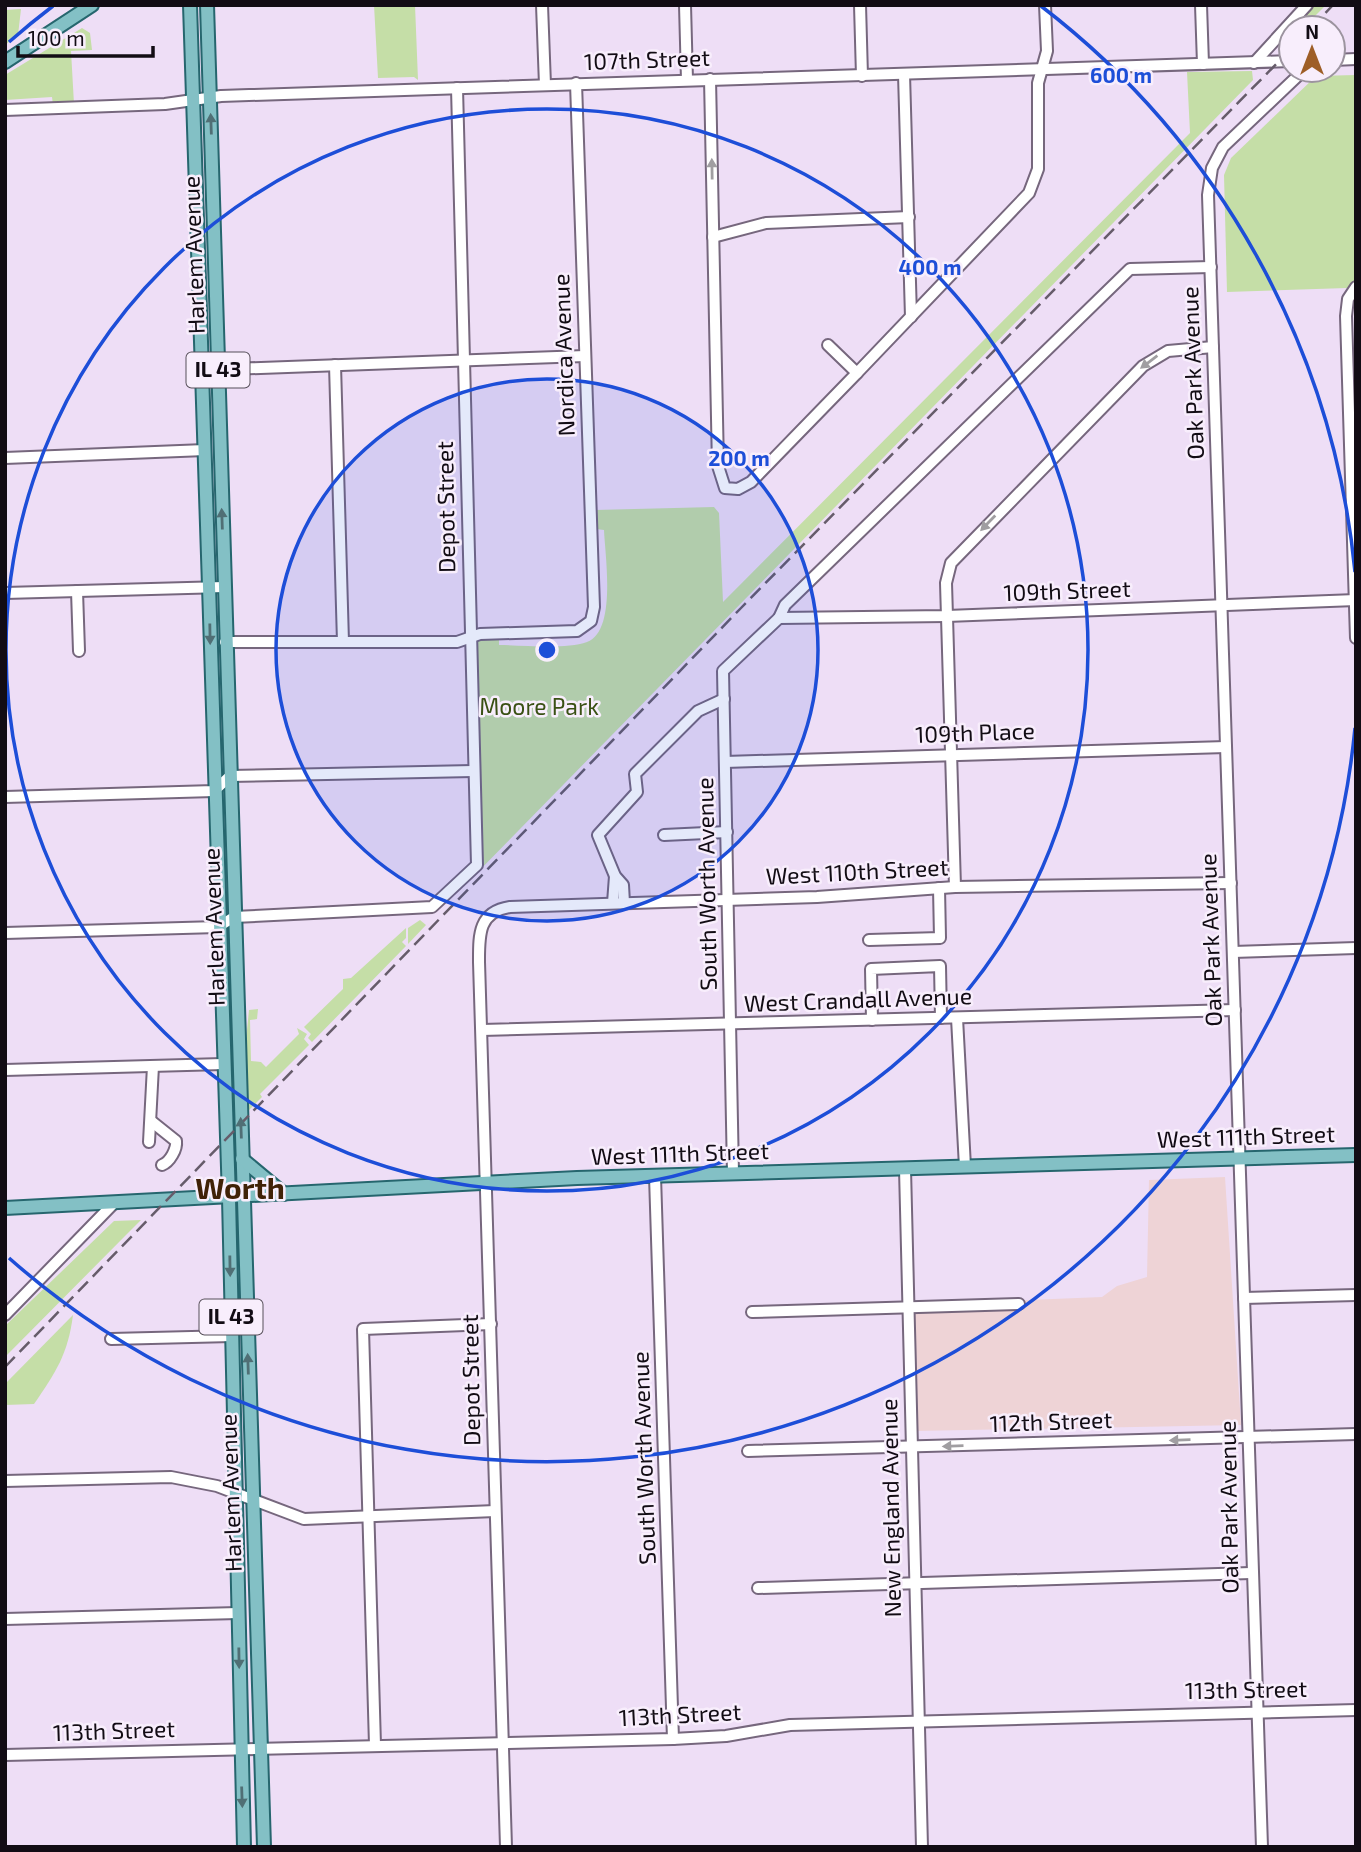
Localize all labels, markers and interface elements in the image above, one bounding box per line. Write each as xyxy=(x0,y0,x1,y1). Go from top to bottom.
scale bar xyxy=(18,14,152,58)
north arrow xyxy=(1277,14,1347,84)
text: N xyxy=(1305,20,1319,43)
text: 100 m xyxy=(28,25,85,50)
street label: 107th Street xyxy=(584,43,711,75)
text: 600 m xyxy=(1090,62,1152,87)
one-way arrow xyxy=(205,113,216,135)
one-way arrow xyxy=(706,158,717,180)
street label: Harlem Avenue xyxy=(176,175,210,335)
text: 400 m xyxy=(899,254,961,279)
street label: Nordica Avenue xyxy=(546,273,580,437)
street label: Oak Park Avenue xyxy=(1175,286,1209,460)
road number: IL 43 xyxy=(186,352,249,388)
one-way arrow xyxy=(1140,355,1158,370)
street label: Depot Street xyxy=(430,441,460,573)
text: 200 m xyxy=(708,445,770,470)
one-way arrow xyxy=(217,507,228,529)
one-way arrow xyxy=(981,514,997,531)
street label: 109th Street xyxy=(1003,574,1131,606)
one-way arrow xyxy=(204,623,215,645)
centre of rings xyxy=(535,638,559,662)
park label: Moore Park xyxy=(479,692,599,720)
street label: 109th Place xyxy=(915,716,1035,748)
street label: South Worth Avenue xyxy=(690,777,722,991)
street label: Harlem Avenue xyxy=(196,847,230,1007)
street label: West 110th Street xyxy=(765,852,949,890)
street label: Oak Park Avenue xyxy=(1193,853,1227,1027)
street label: West Crandall Avenue xyxy=(743,981,972,1017)
one-way arrow xyxy=(235,1117,247,1139)
street label: West 111th Street xyxy=(1157,1119,1336,1153)
street label: West 111th Street xyxy=(591,1136,770,1170)
district label: Worth xyxy=(195,1169,285,1205)
one-way arrow xyxy=(224,1255,236,1277)
road number: IL 43 xyxy=(200,1300,262,1334)
street label: Depot Street xyxy=(455,1314,485,1446)
street label: South Worth Avenue xyxy=(625,1351,661,1565)
one-way arrow xyxy=(242,1353,253,1375)
street label: New England Avenue xyxy=(874,1398,906,1618)
street label: 112th Street xyxy=(989,1405,1113,1437)
street label: Harlem Avenue xyxy=(213,1413,247,1573)
street label: Oak Park Avenue xyxy=(1212,1420,1244,1594)
one-way arrow xyxy=(1169,1434,1191,1445)
one-way arrow xyxy=(941,1441,963,1452)
one-way arrow xyxy=(233,1648,245,1670)
street label: 113th Street xyxy=(1185,1674,1308,1704)
street label: 113th Street xyxy=(618,1697,742,1731)
street label: 113th Street xyxy=(52,1714,176,1746)
one-way arrow xyxy=(236,1787,248,1809)

